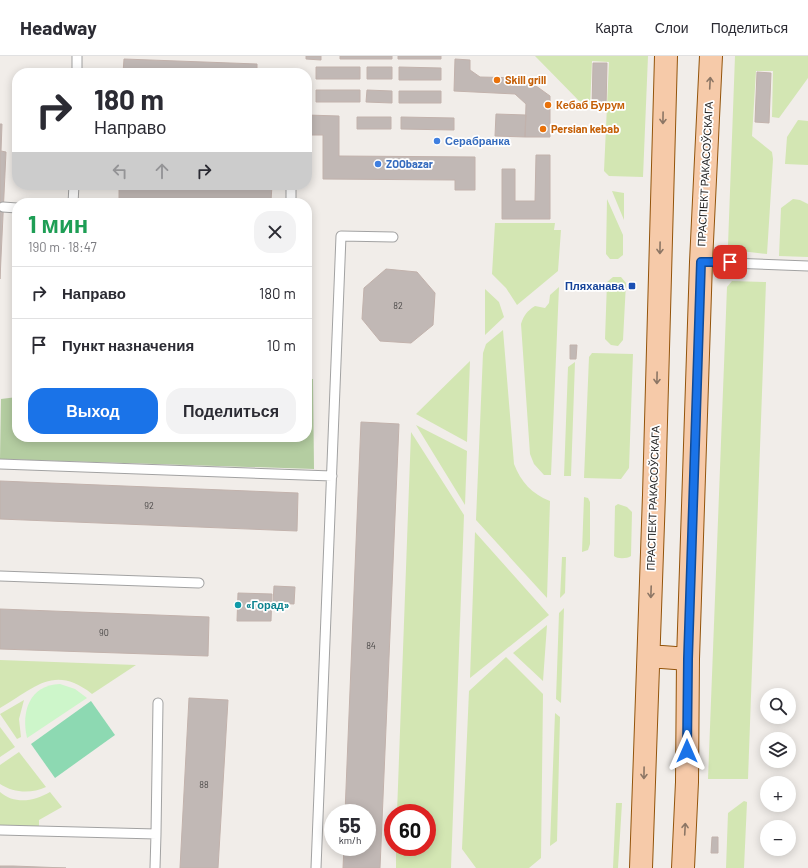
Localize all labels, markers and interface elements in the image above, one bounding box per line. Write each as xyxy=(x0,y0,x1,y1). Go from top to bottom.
text: Headway xyxy=(20,16,97,39)
text: Карта xyxy=(595,19,633,36)
text: Слои xyxy=(655,19,689,36)
text: Поделиться xyxy=(711,19,788,36)
place label: Skill grill xyxy=(505,73,547,86)
marker: Skill grill xyxy=(492,75,502,85)
one-way arrow xyxy=(706,77,714,90)
text: 180 m xyxy=(94,82,164,116)
icon: right xyxy=(28,84,80,136)
place label: Кебаб Бурум xyxy=(556,98,625,111)
marker: Кебаб Бурум xyxy=(543,100,553,110)
street label: ПРАСПЕКТ РАКАСОЎСКАГА xyxy=(694,101,715,247)
one-way arrow xyxy=(659,111,667,124)
text: Направо xyxy=(94,116,166,138)
place label: Persian kebab xyxy=(551,122,619,135)
marker: Persian kebab xyxy=(538,124,548,134)
place label: Серабранка xyxy=(445,134,511,147)
marker: Серабранка xyxy=(432,136,442,146)
place label: ZOObazar xyxy=(386,157,434,170)
marker: ZOObazar xyxy=(373,159,383,169)
icon: left xyxy=(109,160,131,182)
icon: ahead xyxy=(151,160,173,182)
icon: right xyxy=(193,160,215,182)
text: 1 мин xyxy=(28,209,88,238)
button: close xyxy=(254,211,296,253)
text: 190 m · 18:47 xyxy=(28,239,97,255)
one-way arrow xyxy=(656,241,664,254)
pin xyxy=(713,245,747,279)
icon: arrive xyxy=(719,251,741,273)
place label: Пляханава xyxy=(565,279,625,292)
marker: Пляханава xyxy=(627,281,637,291)
icon: right xyxy=(28,282,50,304)
text: Направо xyxy=(62,284,126,302)
text: 180 m xyxy=(259,284,296,302)
house number: 82 xyxy=(393,300,403,311)
icon: arrive xyxy=(28,334,50,356)
text: Пункт назначения xyxy=(62,336,194,354)
text: 10 m xyxy=(267,336,296,354)
one-way arrow xyxy=(653,371,661,384)
button: Выход xyxy=(28,388,158,434)
button: Поделиться xyxy=(166,388,296,434)
street label: ПРАСПЕКТ РАКАСОЎСКАГА xyxy=(643,425,662,571)
house number: 92 xyxy=(144,500,154,511)
one-way arrow xyxy=(647,585,654,598)
place label: «Горад» xyxy=(246,598,290,611)
marker: «Горад» xyxy=(233,600,243,610)
house number: 90 xyxy=(99,627,109,638)
house number: 84 xyxy=(366,640,376,651)
map controls xyxy=(760,688,796,856)
button: search xyxy=(760,688,796,724)
position arrow xyxy=(666,730,708,772)
button: layers xyxy=(760,732,796,768)
one-way arrow xyxy=(640,766,648,779)
button: + xyxy=(760,776,796,812)
house number: 88 xyxy=(199,779,209,790)
speed limit sign: 60 xyxy=(384,804,436,856)
text: 55 xyxy=(339,813,361,837)
button: − xyxy=(760,820,796,856)
one-way arrow xyxy=(681,823,688,836)
text: km/h xyxy=(339,834,361,846)

